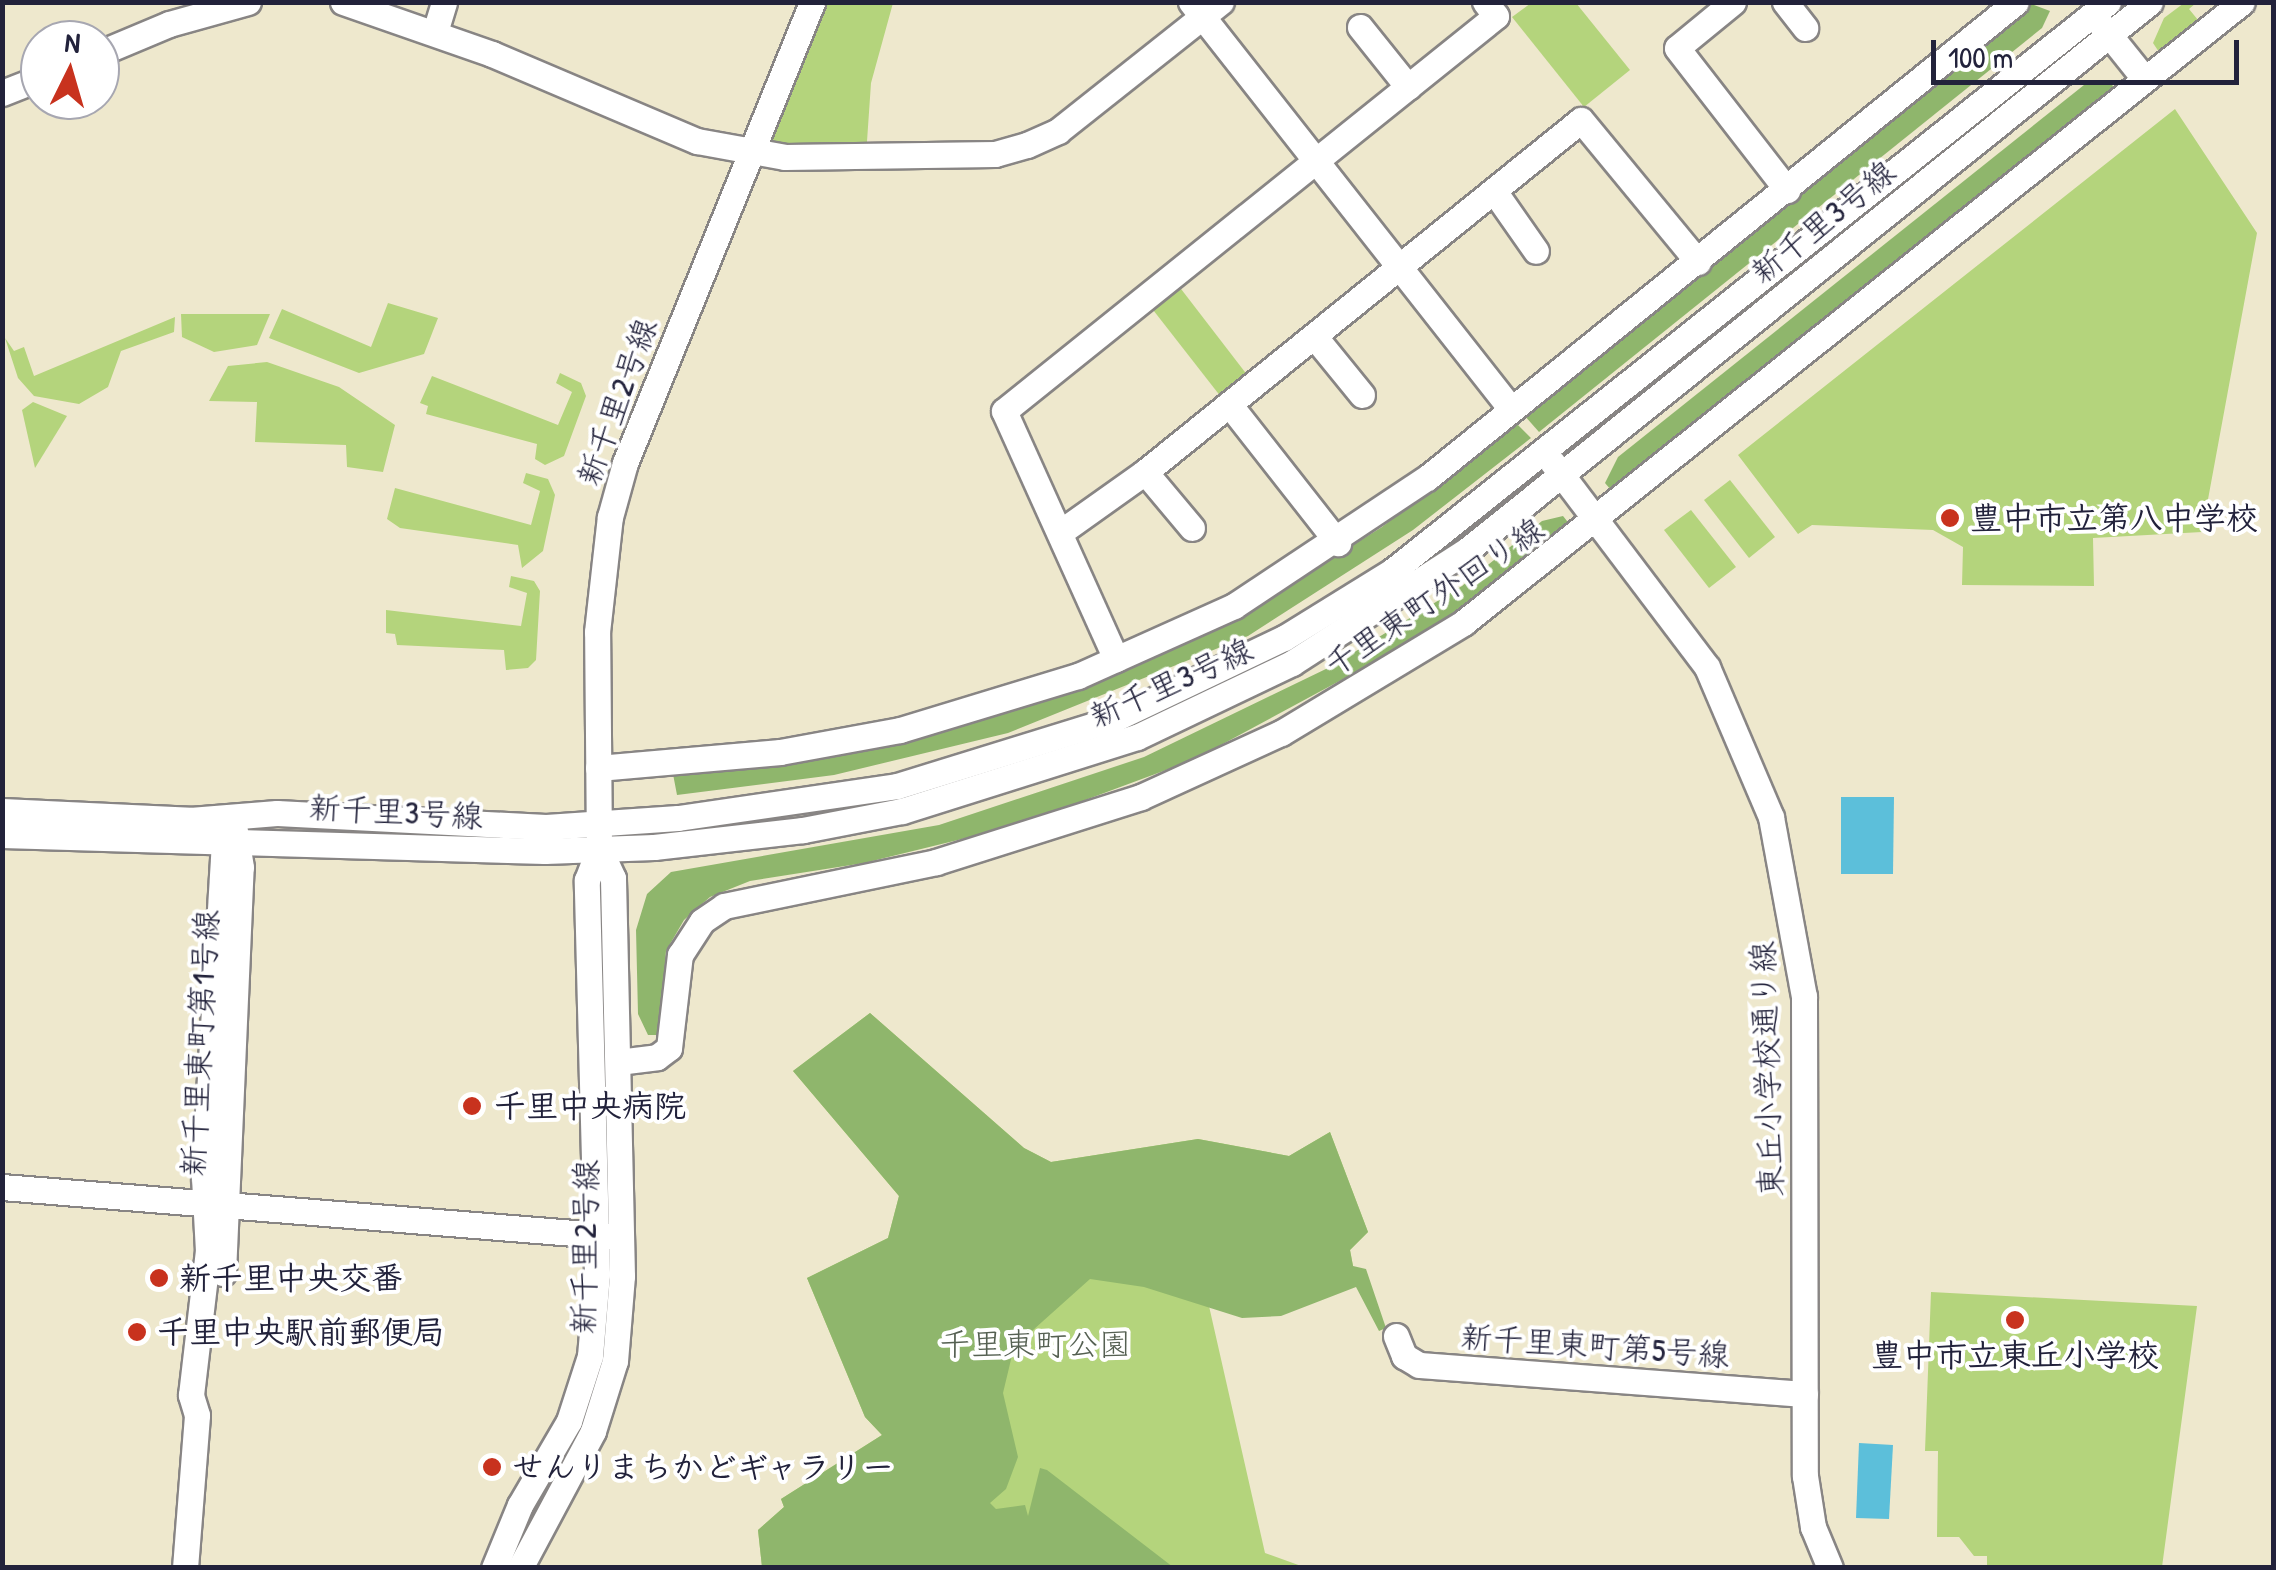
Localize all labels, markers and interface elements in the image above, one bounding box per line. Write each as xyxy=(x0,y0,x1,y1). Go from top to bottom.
north arrow xyxy=(20,20,120,120)
scale bar xyxy=(1936,20,2244,82)
text: N xyxy=(63,23,82,62)
text: 100 m xyxy=(1948,37,2013,77)
street label: 新千里3号線 xyxy=(1743,152,1903,292)
street label: 新千里2号線 xyxy=(569,313,665,491)
place label: 豊中市立第八中学校 xyxy=(1970,499,2258,537)
marker: 豊中市立第八中学校 xyxy=(1939,507,1961,529)
street label: 千里東町外回り線 xyxy=(1317,510,1551,684)
street label: 新千里3号線 xyxy=(1084,630,1258,736)
street label: 新千里3号線 xyxy=(308,788,484,836)
street label: 新千里東町第1号線 xyxy=(174,908,226,1178)
street label: 東丘小学校通り線 xyxy=(1743,940,1791,1198)
place label: 千里中央病院 xyxy=(494,1087,686,1125)
marker: 千里中央病院 xyxy=(459,1093,485,1119)
street label: 新千里2号線 xyxy=(564,1159,606,1335)
place label: 新千里中央交番 xyxy=(179,1259,403,1297)
marker: 新千里中央交番 xyxy=(148,1267,170,1289)
marker: 豊中市立東丘小学校 xyxy=(2004,1309,2026,1331)
place label: 千里中央駅前郵便局 xyxy=(157,1313,445,1351)
street label: 新千里東町第5号線 xyxy=(1459,1317,1731,1375)
marker: 千里中央駅前郵便局 xyxy=(126,1321,148,1343)
park label: 千里東町公園 xyxy=(939,1325,1131,1363)
place label: 豊中市立東丘小学校 xyxy=(1871,1336,2159,1374)
place label: せんりまちかどギャラリー xyxy=(512,1448,896,1486)
marker: せんりまちかどギャラリー xyxy=(481,1456,503,1478)

